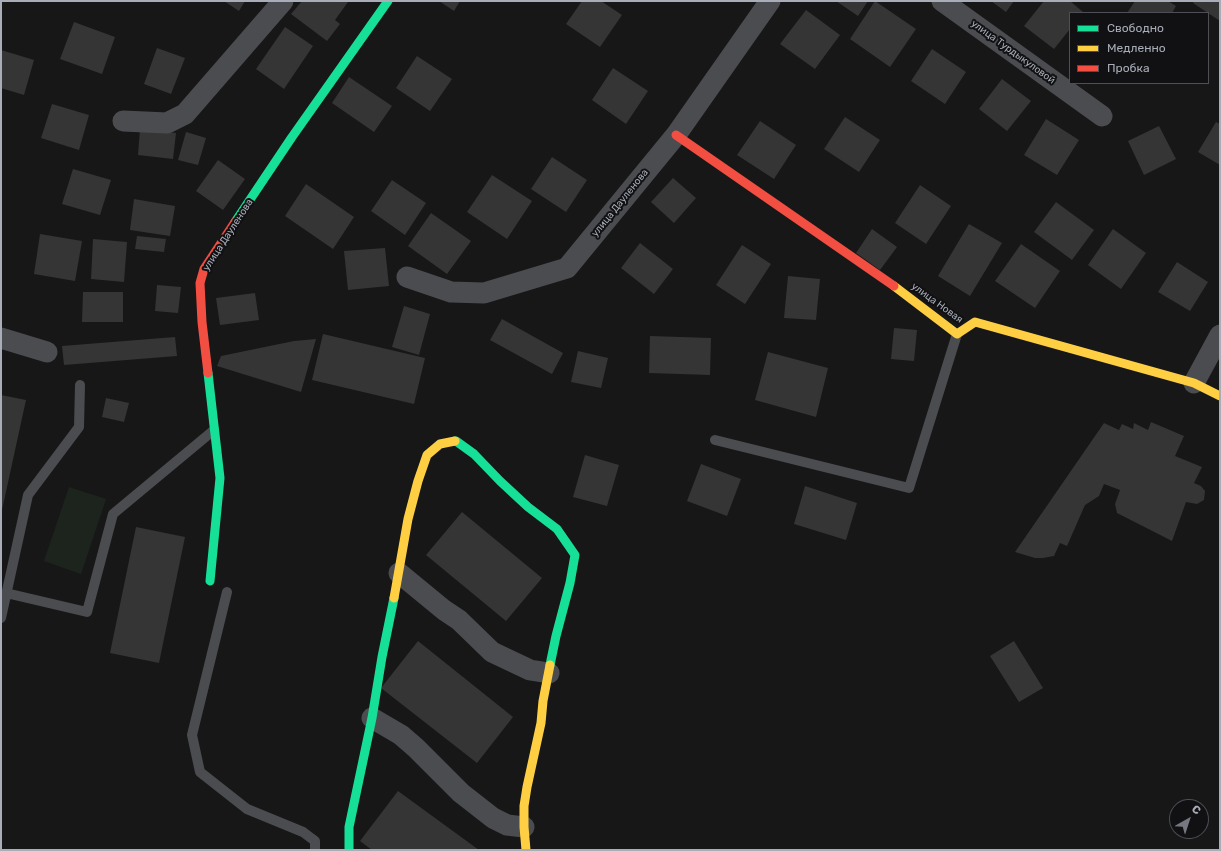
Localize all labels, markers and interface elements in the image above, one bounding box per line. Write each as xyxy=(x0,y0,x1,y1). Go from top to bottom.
legend xyxy=(1069,12,1209,84)
street label: улица Турдыкуловой xyxy=(969,17,1057,87)
text: Свободно xyxy=(1107,21,1164,35)
text: Медленно xyxy=(1107,41,1166,55)
text: Пробка xyxy=(1107,61,1150,75)
street label: улица Дауленова xyxy=(589,167,651,239)
street label: улица Дауленова xyxy=(200,197,256,273)
street label: улица Новая xyxy=(909,280,965,326)
north arrow xyxy=(1169,799,1209,839)
text: С xyxy=(1189,803,1203,818)

